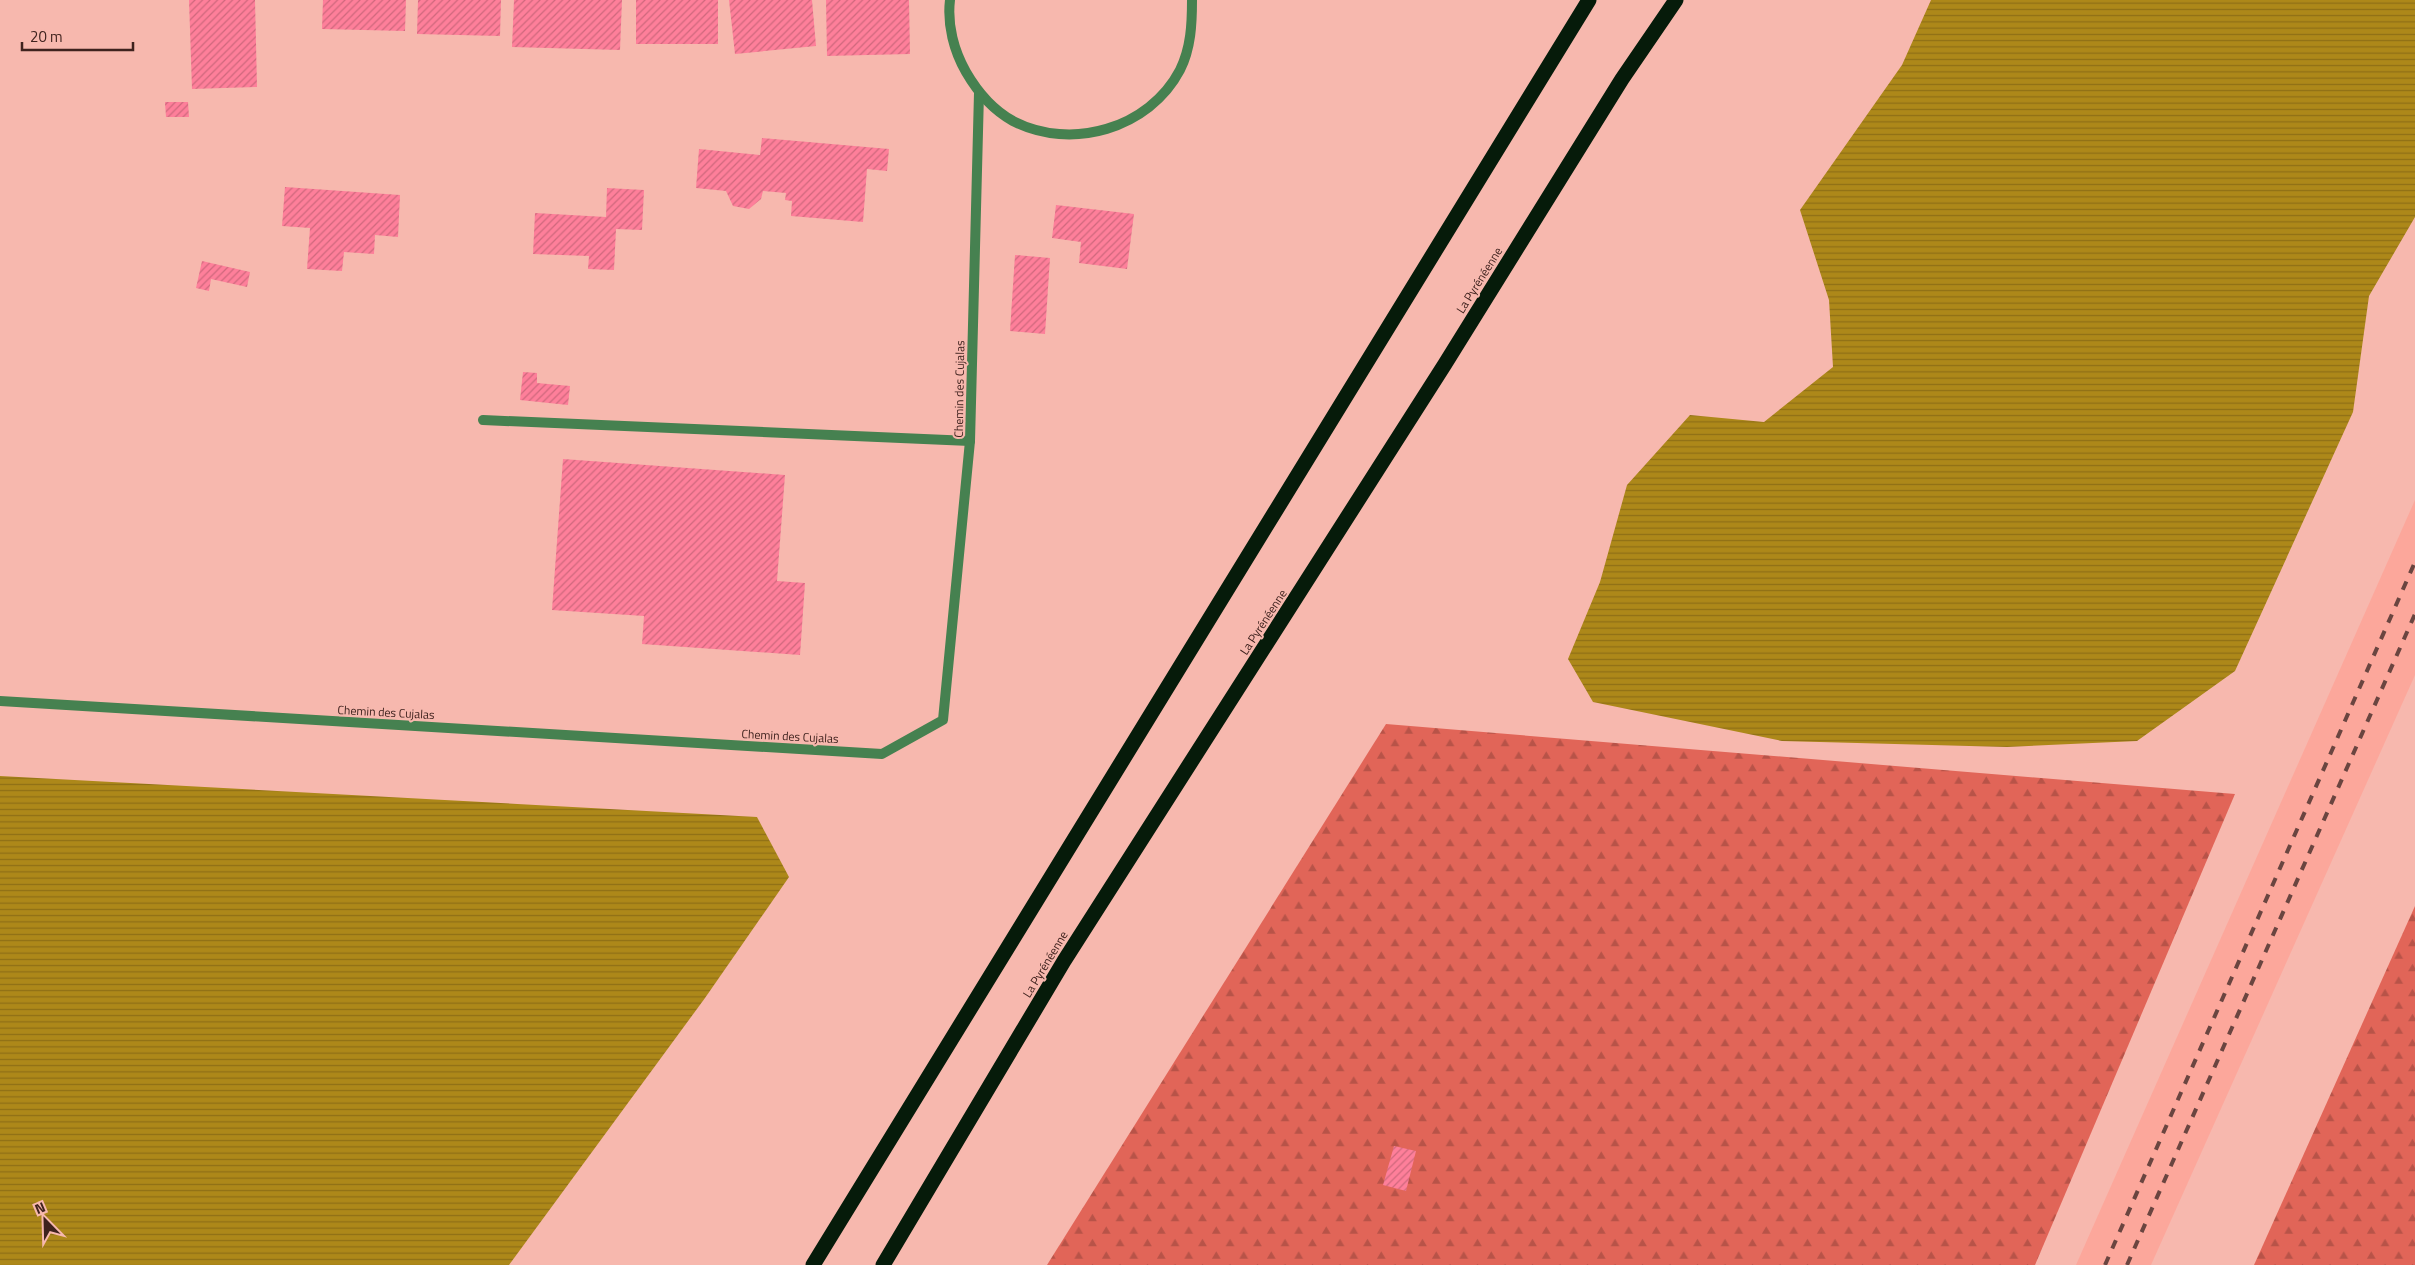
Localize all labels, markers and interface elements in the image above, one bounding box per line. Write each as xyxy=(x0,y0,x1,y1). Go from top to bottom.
scale bar xyxy=(22,20,134,52)
text: 20 m xyxy=(30,25,63,48)
street label: La Pyrénéenne xyxy=(1451,243,1507,317)
street label: Chemin des Cujalas xyxy=(949,340,969,438)
street label: La Pyrénéenne xyxy=(1235,585,1291,659)
street label: Chemin des Cujalas xyxy=(337,700,435,724)
street label: Chemin des Cujalas xyxy=(741,724,839,748)
street label: La Pyrénéenne xyxy=(1018,927,1072,1001)
north arrow xyxy=(20,1195,70,1245)
text: N xyxy=(31,1196,48,1219)

